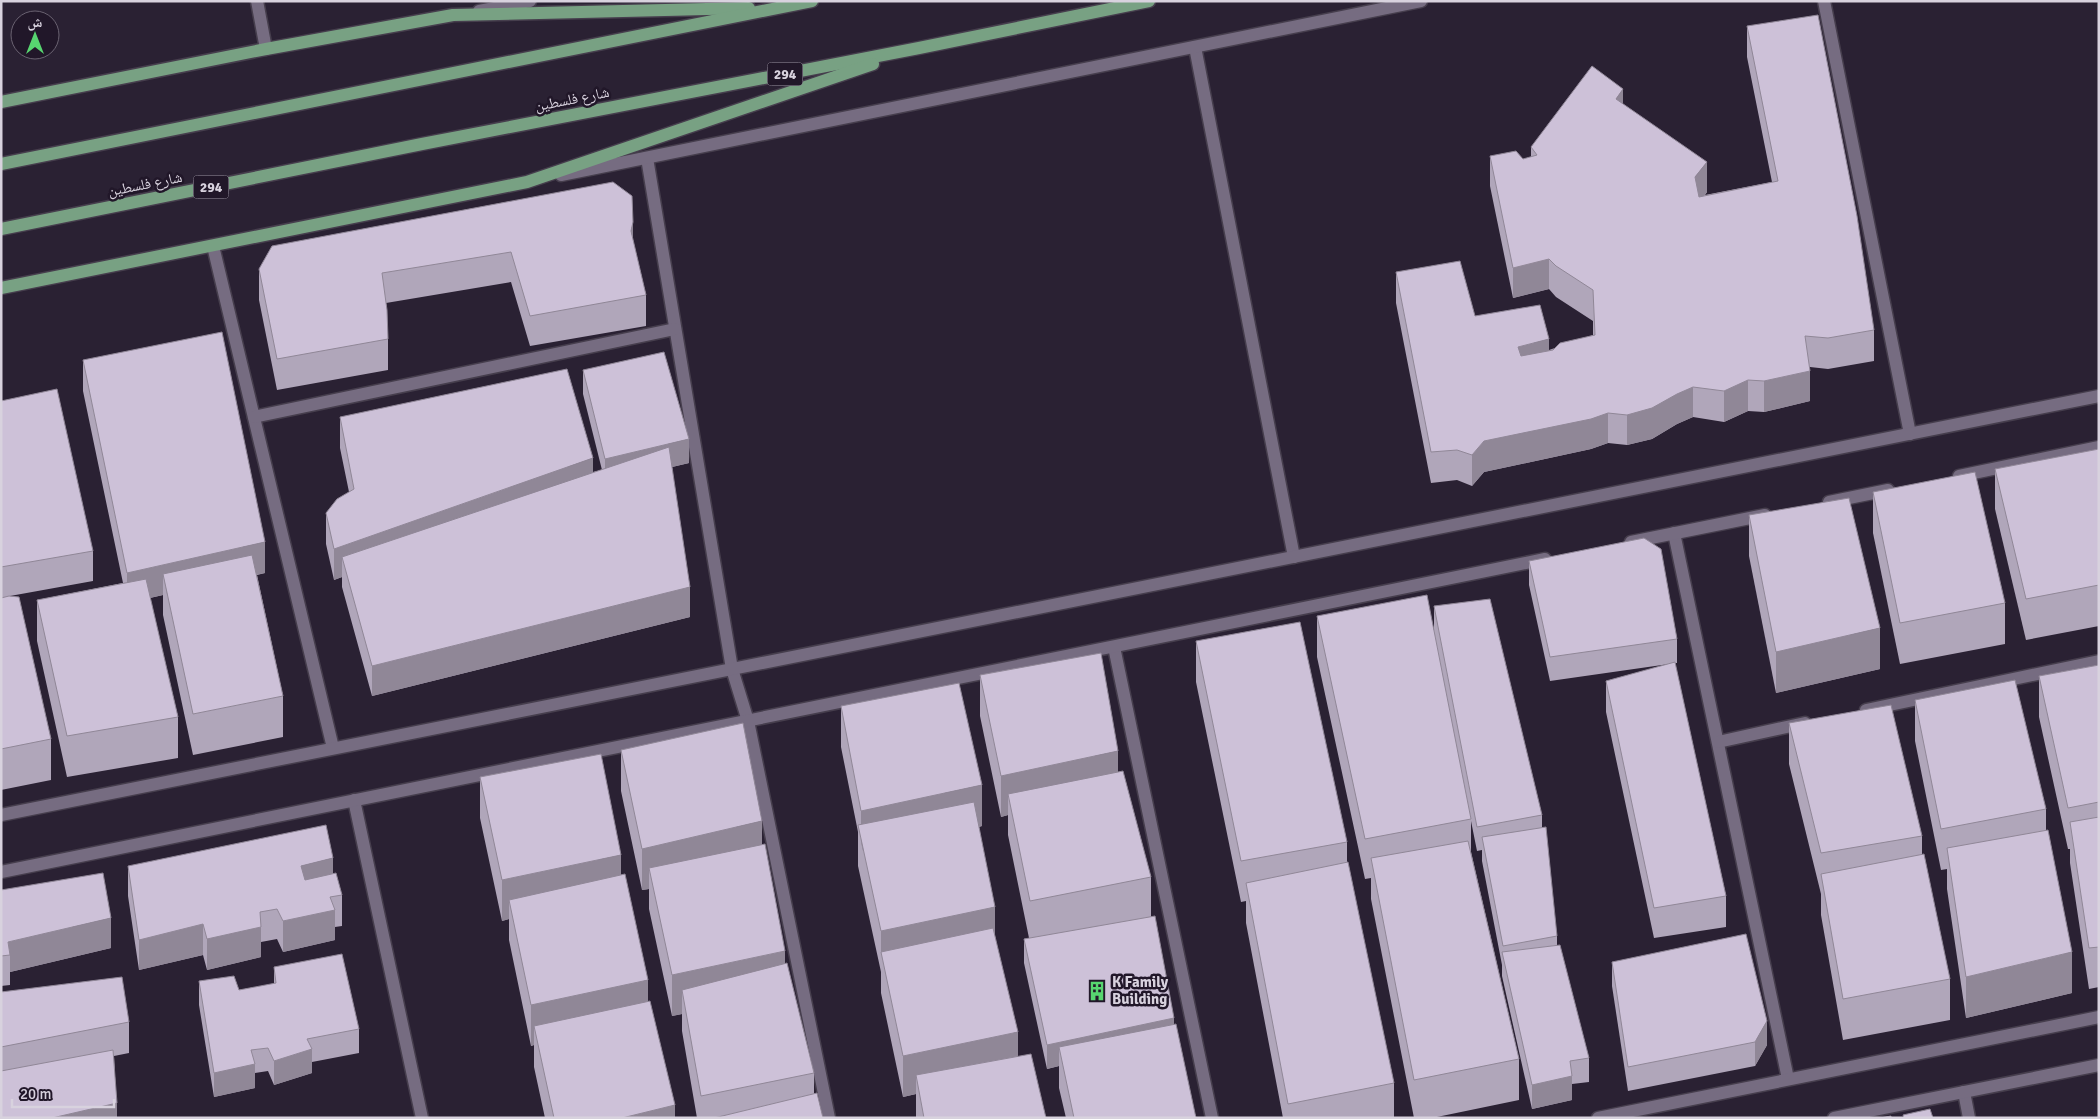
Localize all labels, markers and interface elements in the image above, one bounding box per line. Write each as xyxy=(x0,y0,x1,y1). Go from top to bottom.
north arrow xyxy=(10,10,60,60)
text: ش xyxy=(28,14,43,31)
road number: 294 xyxy=(768,62,802,86)
street label: شارع فلسطين xyxy=(533,83,611,116)
street label: شارع فلسطين xyxy=(106,168,184,201)
road number: 294 xyxy=(194,176,228,198)
place label: K Family Building xyxy=(1112,973,1169,1008)
building icon: K Family Building xyxy=(1086,980,1108,1002)
scale bar xyxy=(12,1076,115,1108)
text: 20 m xyxy=(20,1085,51,1103)

